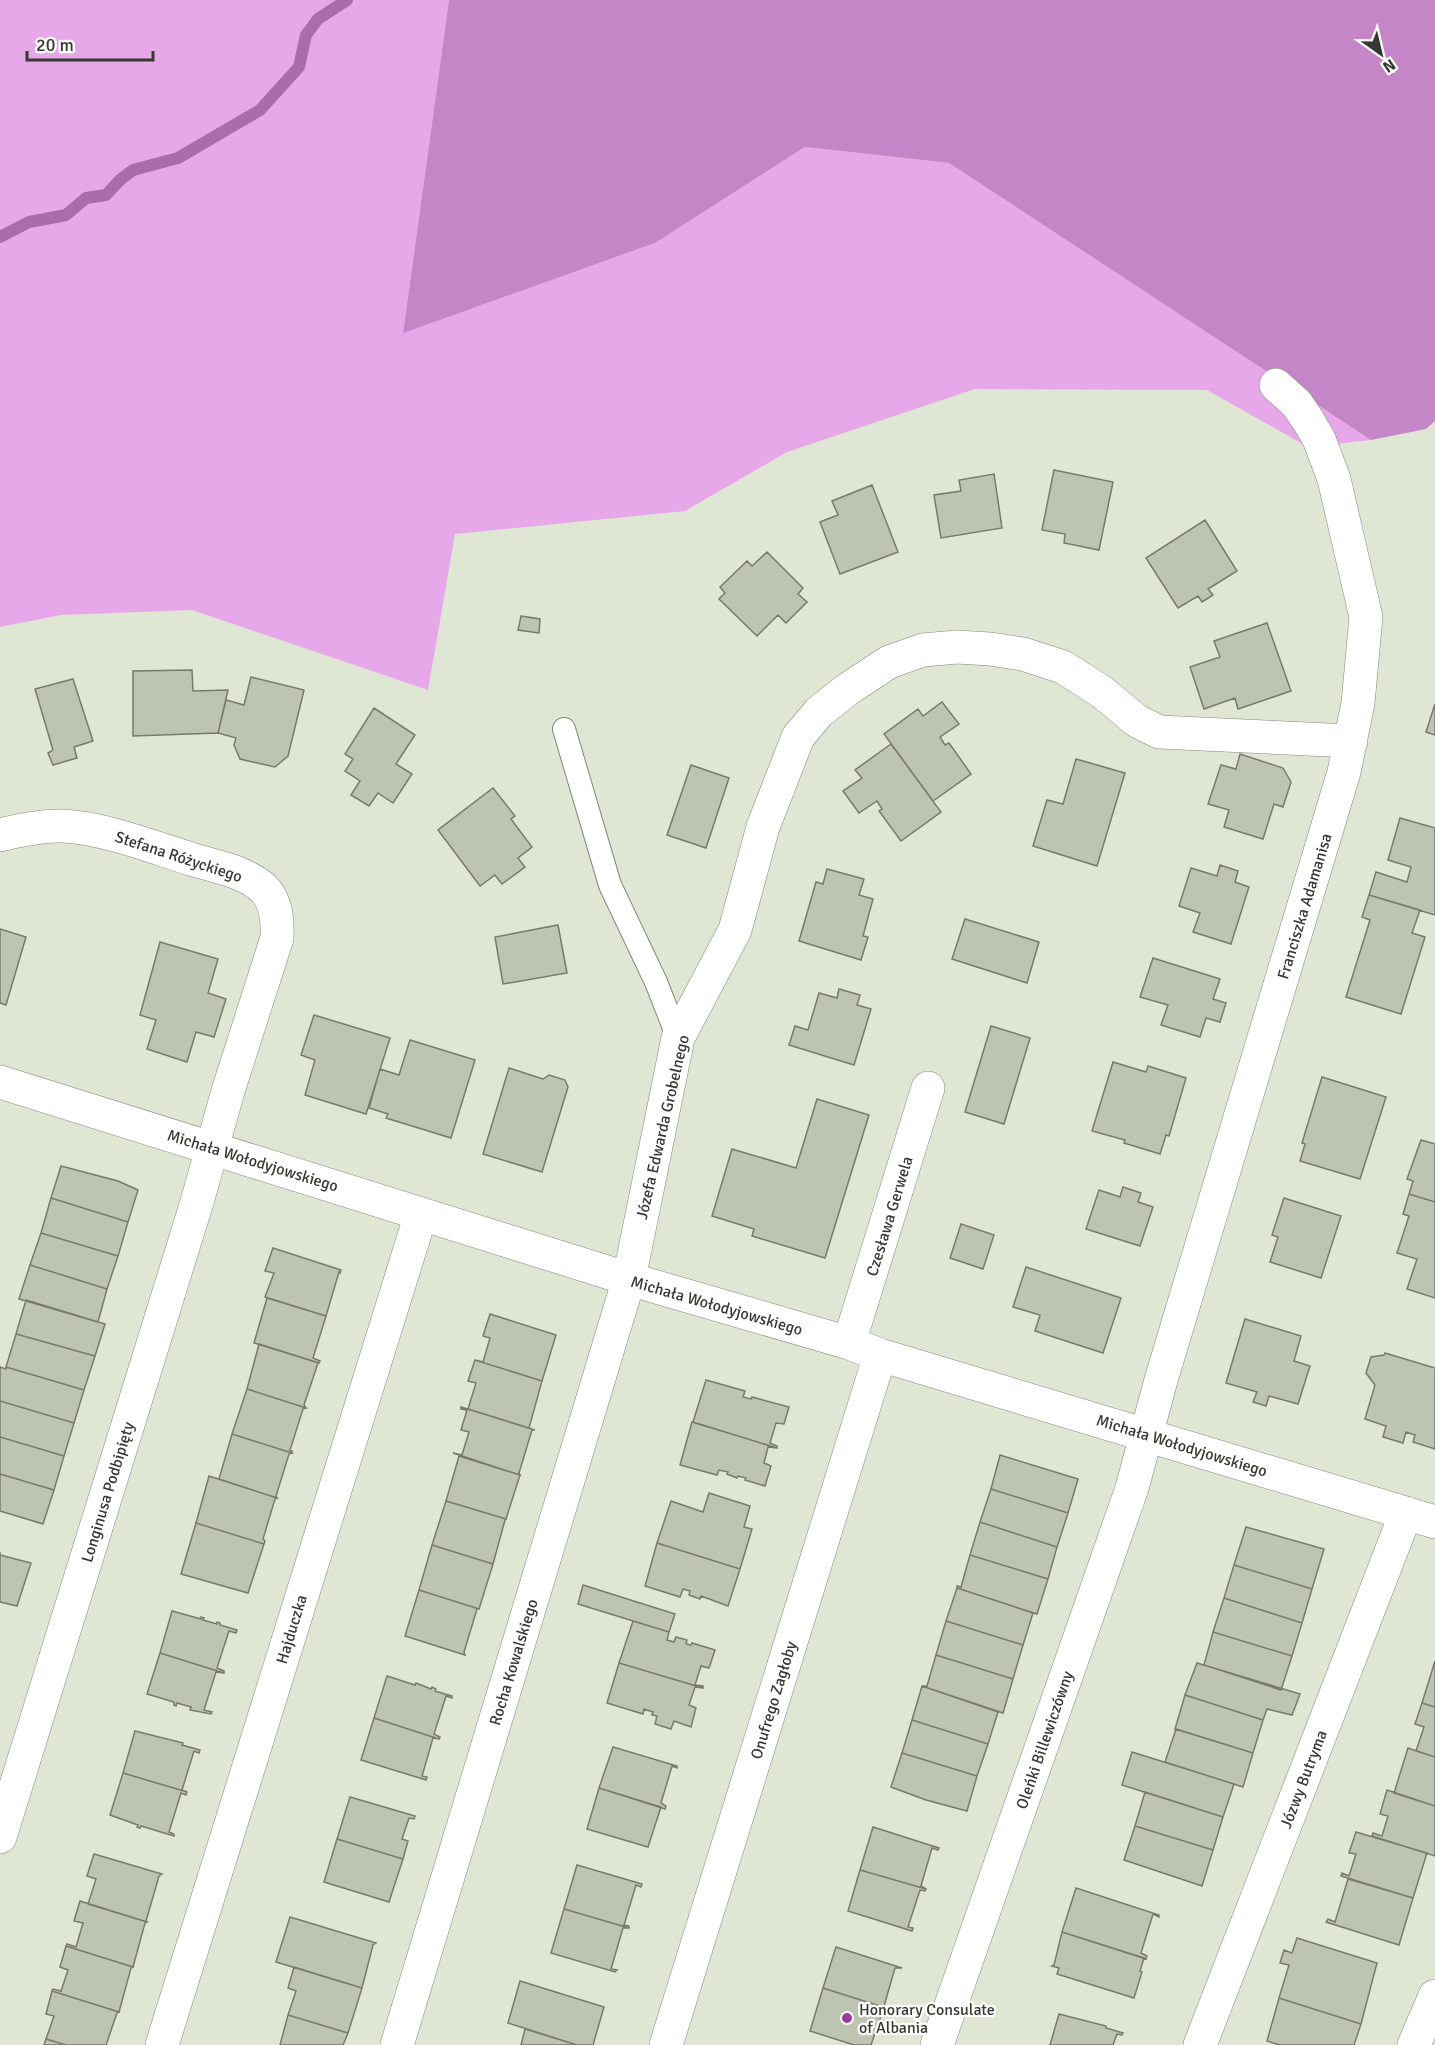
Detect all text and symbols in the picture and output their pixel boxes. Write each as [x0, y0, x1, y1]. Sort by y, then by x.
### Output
scale bar [27, 24, 153, 62]
north arrow [1351, 24, 1411, 84]
text: 20 m [36, 34, 74, 56]
text: N [1379, 54, 1399, 77]
street label: Stefana Różyckiego [113, 827, 245, 887]
street label: Franciszka Adamanisa [1273, 831, 1337, 982]
street label: Józefa Edwarda Grobelnego [632, 1033, 694, 1221]
street label: Michała Wołodyjowskiego [165, 1125, 341, 1197]
street label: Czesława Gerwela [862, 1154, 918, 1279]
street label: Michała Wołodyjowskiego [628, 1272, 805, 1340]
street label: Michała Wołodyjowskiego [1094, 1410, 1270, 1482]
street label: Longinusa Podbipięty [77, 1419, 139, 1565]
street label: Hajduczka [272, 1592, 312, 1666]
street label: Rocha Kowalskiego [485, 1597, 543, 1728]
street label: Onufrego Zagłoby [747, 1638, 802, 1762]
street label: Oleńki Billewiczówny [1012, 1668, 1078, 1812]
street label: Józwy Butryma [1276, 1727, 1332, 1831]
place label: Honorary Consulate of Albania [859, 2000, 995, 2038]
marker: Honorary Consulate of Albania [840, 2011, 854, 2025]

